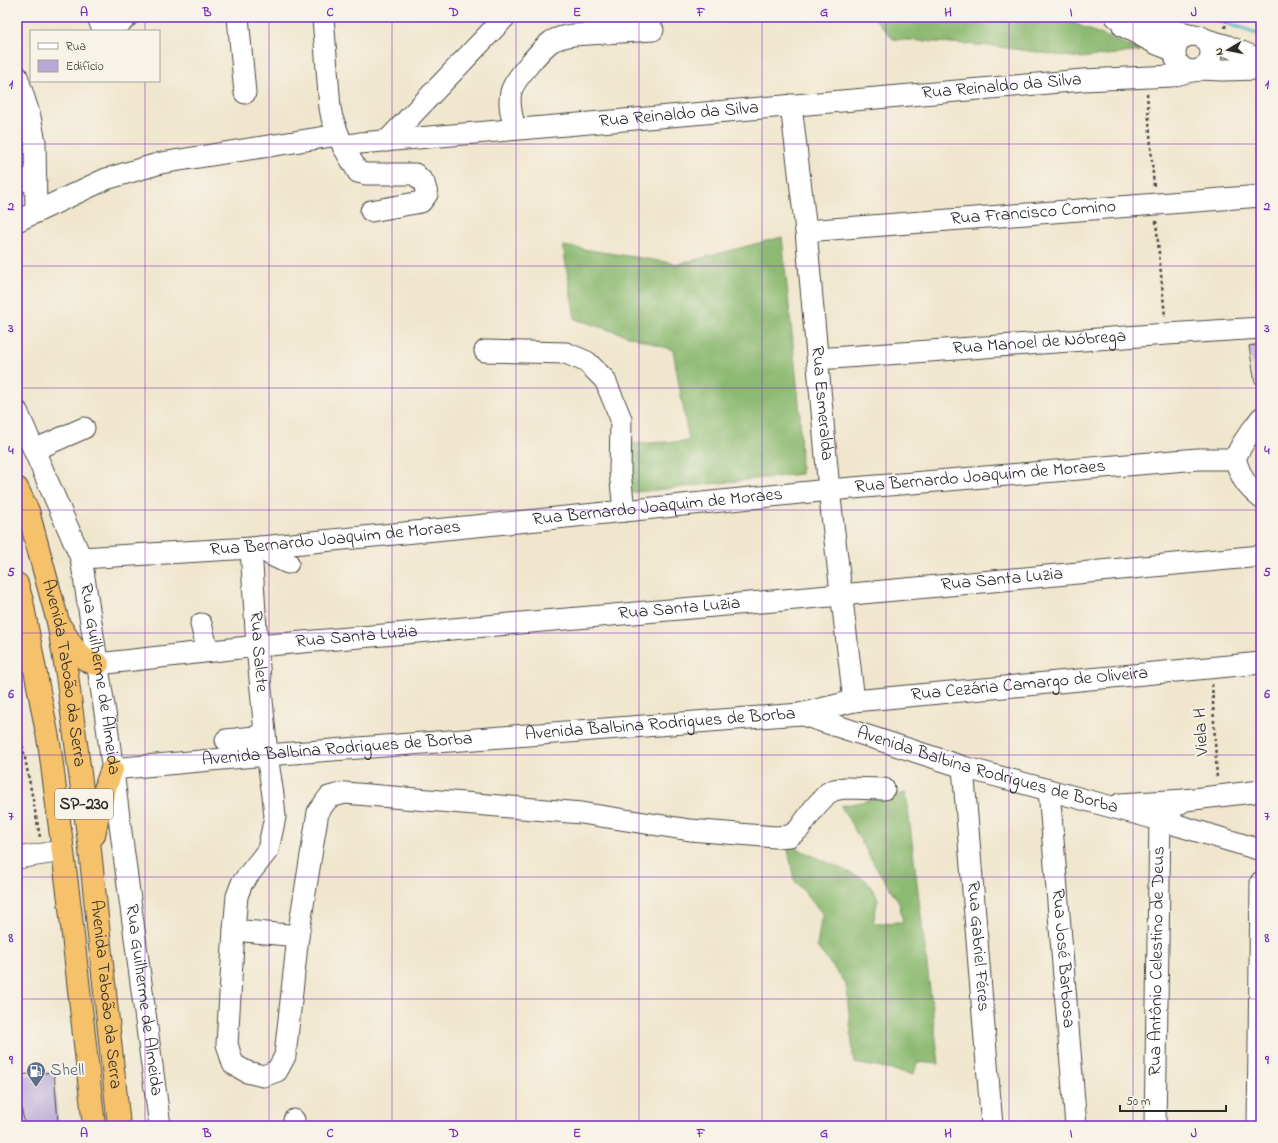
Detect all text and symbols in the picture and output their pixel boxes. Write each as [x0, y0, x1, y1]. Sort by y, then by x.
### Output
text: A [80, 3, 88, 22]
text: B [202, 3, 212, 22]
text: C [326, 3, 334, 22]
text: D [448, 3, 459, 22]
text: E [573, 3, 581, 22]
text: F [696, 3, 706, 22]
text: G [820, 3, 828, 22]
text: H [944, 3, 952, 22]
text: I [1069, 3, 1073, 22]
text: J [1191, 3, 1197, 22]
legend [30, 30, 160, 82]
north arrow [1208, 30, 1248, 70]
text: Rua [66, 38, 86, 56]
text: N [1211, 47, 1228, 57]
text: Edifício [66, 58, 104, 76]
street label: Rua Reinaldo da Silva [921, 67, 1083, 107]
text: 1 [9, 75, 14, 94]
text: 1 [1265, 75, 1270, 94]
street label: Rua Reinaldo da Silva [598, 95, 760, 135]
street label: Rua Francisco Comino [950, 194, 1117, 233]
text: 2 [7, 197, 15, 216]
text: 2 [1263, 197, 1271, 216]
text: 3 [7, 319, 14, 338]
text: 3 [1263, 319, 1270, 338]
street label: Rua Manoel de Nóbrega [952, 324, 1127, 362]
street label: Rua Esmeralda [803, 345, 839, 462]
text: 4 [7, 441, 14, 460]
text: 4 [1263, 441, 1270, 460]
street label: Rua Bernardo Joaquim de Moraes [854, 454, 1107, 501]
street label: Rua Bernardo Joaquim de Moraes [531, 482, 784, 533]
street label: Rua Bernardo Joaquim de Moraes [209, 515, 462, 563]
street label: Rua Santa Luzia [940, 561, 1064, 599]
text: 5 [7, 563, 15, 582]
text: 5 [1263, 563, 1271, 582]
street label: Avenida Taboão da Serra [34, 577, 92, 769]
street label: Rua Guilherme de Almeida [72, 582, 126, 776]
street label: Rua Santa Luzia [617, 591, 741, 627]
street label: Rua Salete [242, 611, 274, 694]
street label: Rua Santa Luzia [295, 619, 419, 656]
street label: Rua Cezária Camargo de Oliveira [910, 661, 1149, 709]
text: 6 [7, 685, 14, 704]
text: 6 [1263, 685, 1270, 704]
street label: Avenida Balbina Rodrigues de Borba [524, 701, 797, 748]
street label: Viela H [1188, 707, 1216, 758]
street label: Avenida Balbina Rodrigues de Borba [853, 720, 1121, 821]
street label: Avenida Balbina Rodrigues de Borba [201, 726, 473, 774]
road number: SP-230 [55, 789, 113, 819]
text: 7 [8, 807, 14, 826]
text: 7 [1264, 807, 1270, 826]
street label: Rua Antônio Celestino de Deus [1143, 846, 1173, 1076]
street label: Rua Gabriel Féres [959, 880, 996, 1012]
street label: Rua José Barbosa [1044, 888, 1081, 1029]
street label: Avenida Taboão da Serra [82, 899, 128, 1090]
street label: Rua Guilherme de Almeida [118, 903, 169, 1098]
text: 8 [8, 929, 14, 948]
text: 8 [1264, 929, 1270, 948]
text: 9 [8, 1051, 14, 1070]
text: 9 [1264, 1051, 1270, 1070]
place label: Shell [50, 1058, 84, 1084]
fuel station icon: Shell [25, 1060, 47, 1088]
scale bar [1120, 1087, 1226, 1113]
text: 50 m [1126, 1093, 1150, 1111]
text: A [80, 1124, 88, 1143]
text: B [202, 1124, 212, 1143]
text: C [326, 1124, 334, 1143]
text: D [448, 1124, 459, 1143]
text: E [573, 1124, 581, 1143]
text: F [696, 1124, 706, 1143]
text: G [820, 1124, 828, 1143]
text: H [944, 1124, 952, 1143]
text: I [1069, 1124, 1073, 1143]
text: J [1191, 1124, 1197, 1143]

